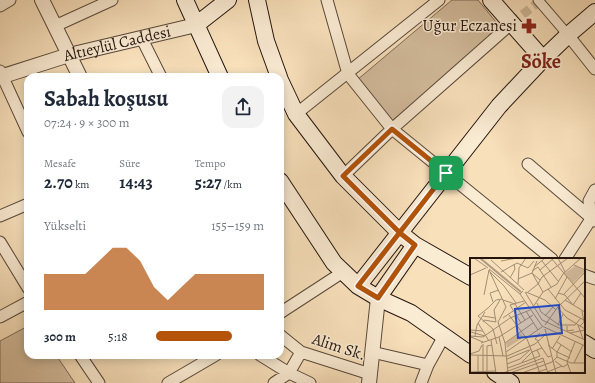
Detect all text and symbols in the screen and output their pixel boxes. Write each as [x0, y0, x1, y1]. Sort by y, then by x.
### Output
place label: Uğur Eczanesi [423, 15, 517, 37]
pharmacy icon: Uğur Eczanesi [520, 17, 538, 35]
street label: Altıeylül Caddesi [60, 20, 173, 67]
district label: Söke [521, 48, 561, 75]
text: Sabah koşusu [44, 84, 168, 114]
button: share [222, 86, 264, 128]
text: 07:24 · 9 × 300 m [44, 114, 130, 131]
text: Mesafe [44, 156, 76, 171]
text: Süre [119, 156, 140, 171]
text: Tempo [195, 156, 225, 171]
pin [429, 156, 463, 190]
icon: arrive [435, 162, 457, 184]
text: 2.70 [44, 171, 73, 194]
text: 14:43 [119, 171, 153, 194]
text: 5:27 [195, 171, 221, 194]
text: km [73, 177, 90, 192]
text: /km [221, 177, 242, 192]
text: Yükselti [44, 217, 86, 234]
text: 155–159 m [211, 217, 264, 234]
inset map [470, 258, 585, 373]
text: 300 m [44, 328, 76, 345]
text: 5:18 [108, 328, 127, 345]
street label: Alim Sk. [308, 328, 369, 366]

